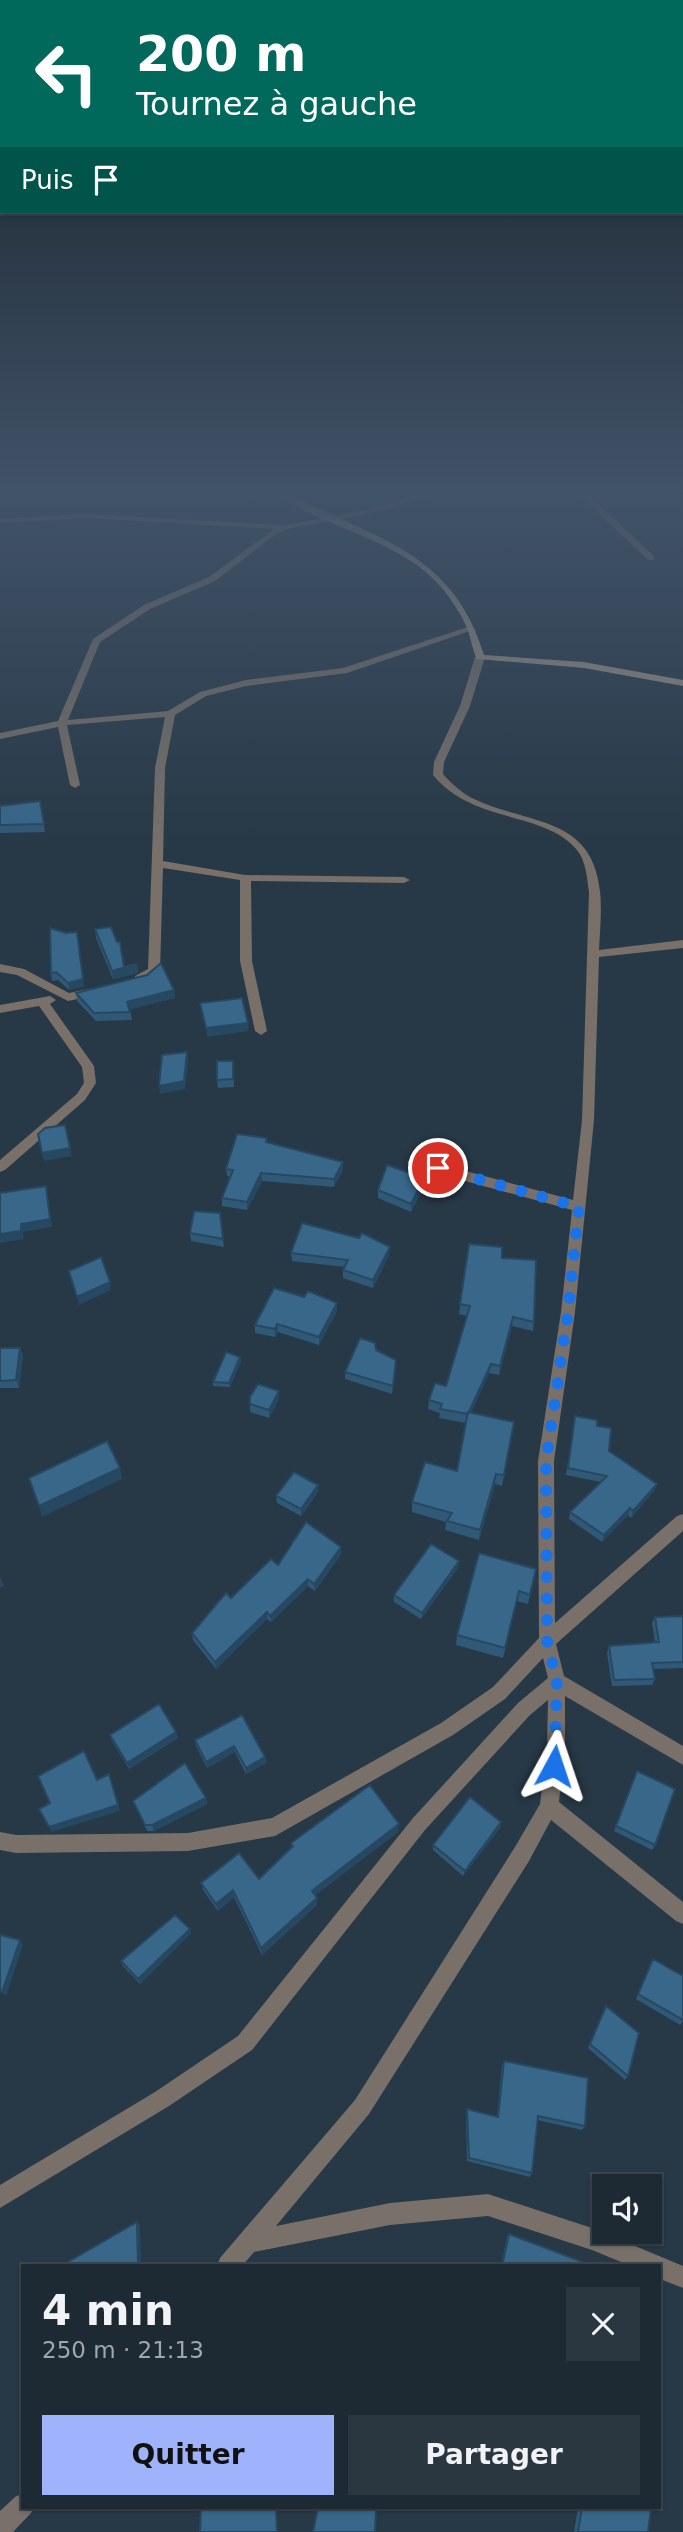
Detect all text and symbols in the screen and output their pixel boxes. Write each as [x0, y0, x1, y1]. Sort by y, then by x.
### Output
text: 200 m [136, 26, 306, 83]
icon: left [21, 28, 112, 119]
text: Tournez à gauche [136, 85, 417, 123]
icon: arrive [87, 161, 125, 199]
text: Puis [21, 165, 73, 195]
pin [408, 1138, 468, 1198]
icon: arrive [419, 1149, 457, 1187]
position arrow [517, 1729, 591, 1803]
map controls [592, 2174, 662, 2244]
button: sound [592, 2174, 662, 2244]
text: 4 min [42, 2286, 174, 2335]
button: close [566, 2287, 640, 2361]
text: 250 m · 21:13 [42, 2337, 204, 2363]
button: Quitter [42, 2415, 334, 2495]
button: Partager [348, 2415, 640, 2495]

